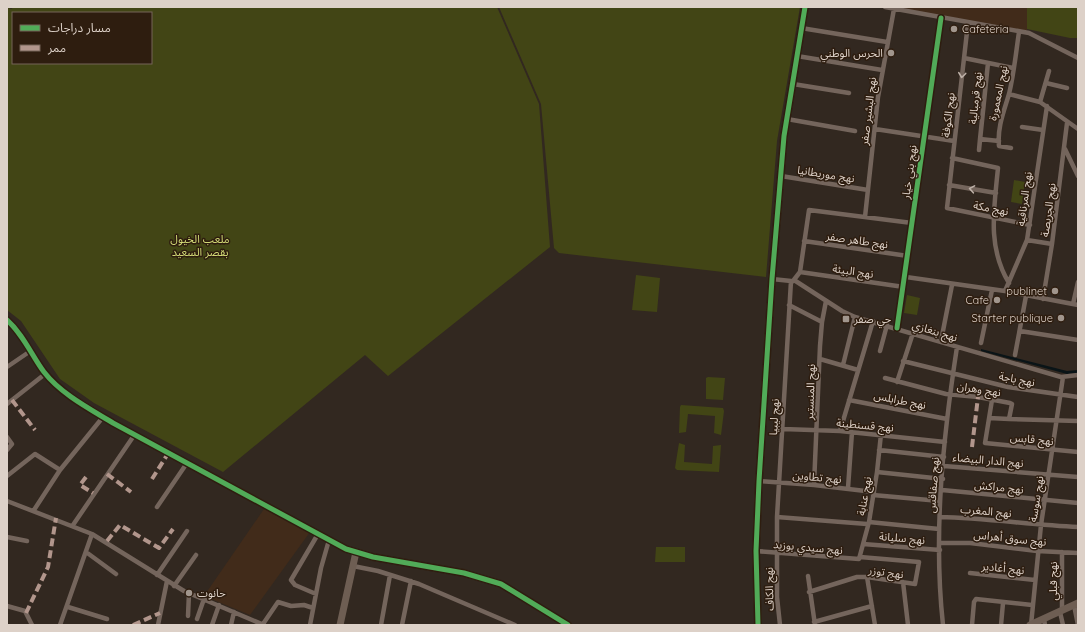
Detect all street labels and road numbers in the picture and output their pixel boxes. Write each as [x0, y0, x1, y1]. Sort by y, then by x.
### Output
street label: نهج المعمورة [985, 64, 1012, 122]
street label: نهج قرمبالية [965, 71, 986, 125]
street label: نهج البشير صفر [857, 76, 880, 147]
street label: نهج الكوفة [938, 92, 959, 138]
street label: نهج بني خيار [898, 144, 922, 201]
street label: نهج موريطانيا [796, 163, 856, 186]
street label: نهج المرناقية [1013, 171, 1036, 227]
street label: نهج الجريصة [1037, 182, 1060, 238]
street label: نهج مكة [972, 198, 1010, 219]
street label: نهج طاهر صفر [824, 229, 889, 252]
street label: نهج البيئة [832, 261, 874, 282]
street label: نهج بنغازي [910, 317, 959, 347]
street label: نهج المنستير [802, 364, 819, 421]
street label: نهج باجة [997, 369, 1036, 390]
street label: نهج وهران [956, 379, 1002, 400]
street label: نهج طرابلس [872, 388, 927, 413]
street label: نهج ليبيا [766, 398, 783, 436]
street label: نهج قسنطينة [836, 416, 894, 435]
street label: نهج قابس [1009, 430, 1055, 449]
street label: نهج الدار البيضاء [952, 450, 1024, 471]
street label: نهج صفاقس [924, 456, 943, 514]
street label: نهج تطاوين [792, 468, 842, 487]
street label: نهج عنابة [854, 475, 875, 517]
street label: نهج سوسة [1025, 475, 1048, 523]
street label: نهج مراكش [973, 477, 1024, 498]
street label: نهج المغرب [960, 502, 1012, 521]
street label: نهج سوق أهراس [973, 527, 1047, 550]
street label: نهج سليانة [878, 529, 926, 548]
street label: نهج سيدي بوزيد [772, 537, 843, 560]
street label: نهج أغادير [980, 559, 1025, 578]
street label: نهج توزر [866, 562, 904, 582]
street label: نهج قبلي [1046, 562, 1063, 600]
street label: نهج الكاف [762, 567, 777, 611]

